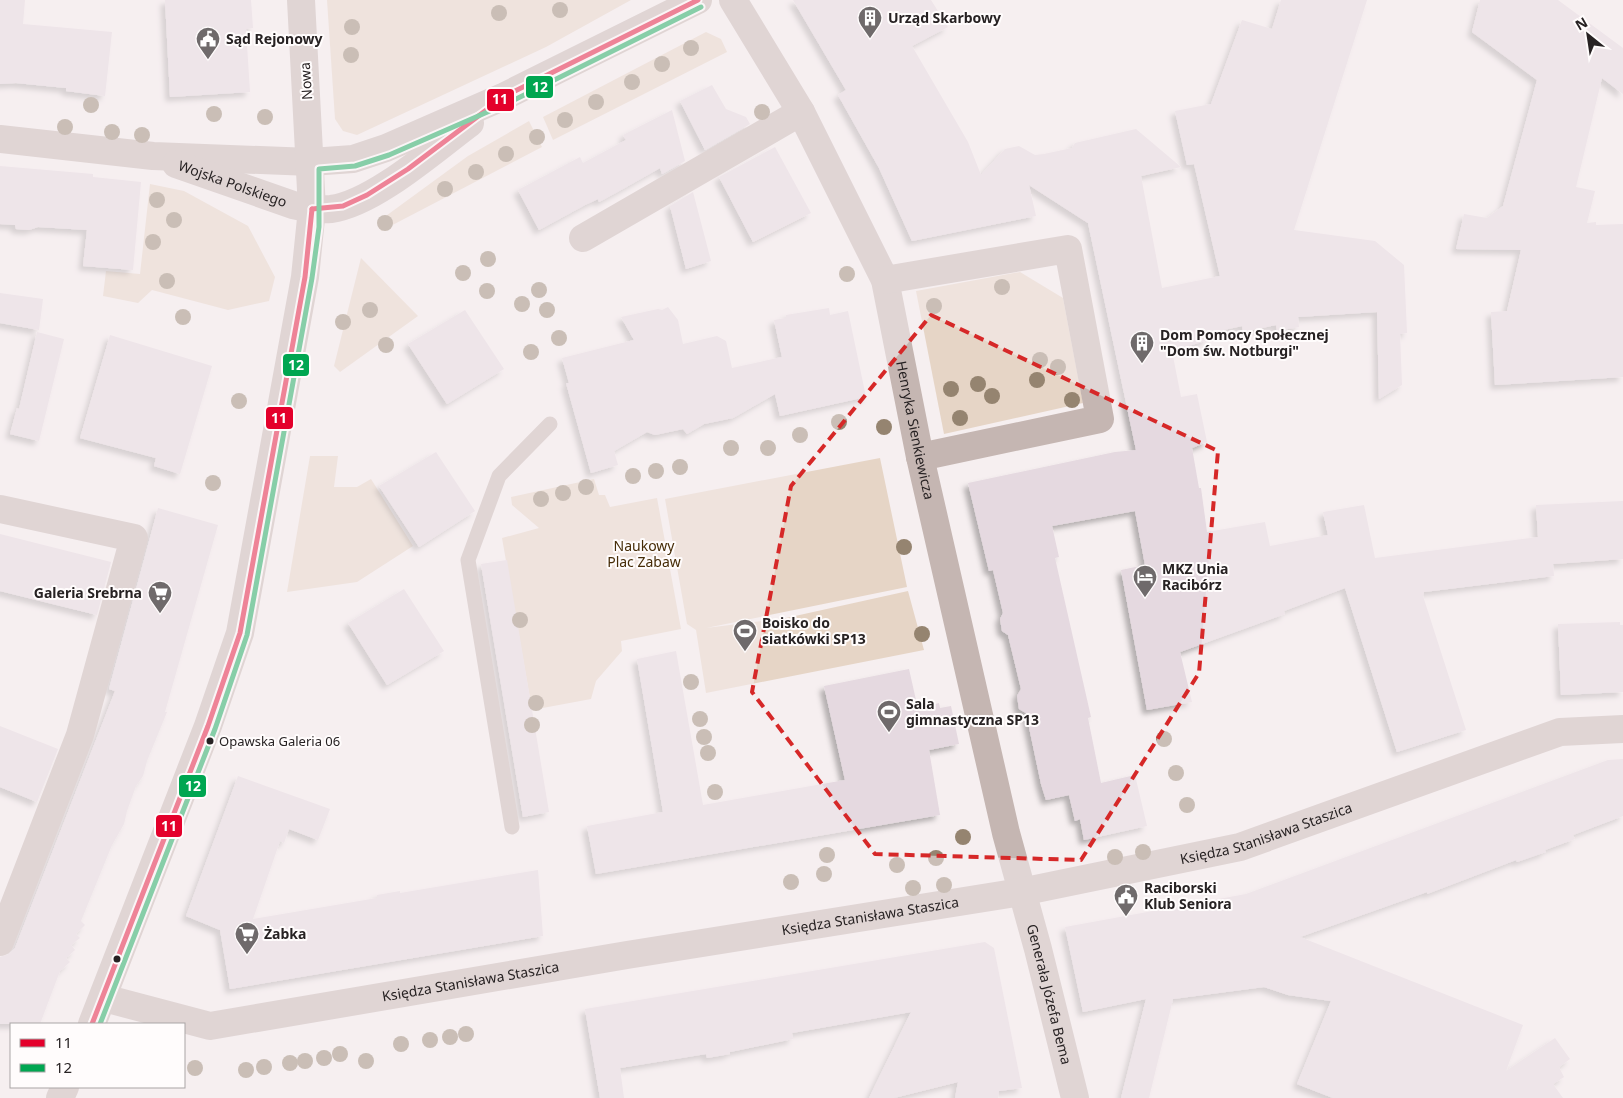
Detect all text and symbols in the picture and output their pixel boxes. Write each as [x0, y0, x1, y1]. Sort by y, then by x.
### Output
building icon: Urząd Skarbowy [857, 5, 883, 39]
place label: Urząd Skarbowy [888, 8, 1001, 27]
north arrow [1563, 10, 1613, 60]
text: N [1572, 12, 1591, 34]
public building icon: Sąd Rejonowy [195, 26, 221, 60]
place label: Sąd Rejonowy [226, 29, 323, 48]
street label: Nowa [295, 62, 316, 101]
line badge: 12 [525, 75, 554, 99]
text: 12 [532, 77, 548, 96]
line badge: 11 [486, 88, 515, 112]
text: 11 [492, 89, 508, 108]
street label: Wojska Polskiego [176, 156, 290, 211]
place label: Dom Pomocy Społecznej "Dom św. Notburgi" [1160, 325, 1329, 360]
building icon: Dom Pomocy Społecznej "Dom św. Notburgi" [1129, 330, 1155, 364]
line badge: 12 [282, 353, 310, 377]
text: 12 [288, 355, 304, 374]
street label: Henryka Sienkiewicza [892, 359, 939, 501]
line badge: 11 [265, 406, 294, 430]
text: 11 [271, 408, 287, 427]
park label: Naukowy Plac Zabaw [607, 536, 681, 571]
place label: MKZ Unia Racibórz [1162, 559, 1229, 594]
hotel icon: MKZ Unia Racibórz [1132, 564, 1158, 598]
supermarket icon: Galeria Srebrna [147, 580, 173, 614]
place label: Galeria Srebrna [34, 583, 142, 602]
place label: Boisko do siatkówki SP13 [762, 613, 866, 648]
sports icon: Boisko do siatkówki SP13 [732, 618, 758, 652]
place label: Sala gimnastyczna SP13 [906, 694, 1039, 729]
sports icon: Sala gimnastyczna SP13 [876, 699, 902, 733]
place label: Opawska Galeria 06 [219, 732, 340, 750]
marker: Opawska Galeria 06 [205, 736, 215, 746]
line badge: 12 [178, 774, 207, 798]
text: 12 [185, 776, 201, 795]
street label: Księdza Stanisława Staszica [1178, 798, 1355, 868]
line badge: 11 [155, 814, 183, 838]
text: 11 [161, 816, 177, 835]
place label: Raciborski Klub Seniora [1144, 878, 1232, 913]
public building icon: Raciborski Klub Seniora [1113, 883, 1139, 917]
street label: Księdza Stanisława Staszica [780, 892, 960, 939]
supermarket icon: Żabka [234, 921, 260, 955]
street label: Generała Józefa Bema [1023, 922, 1076, 1066]
place label: Żabka [264, 924, 306, 943]
unlabelled marker [112, 954, 122, 964]
street label: Księdza Stanisława Staszica [381, 957, 561, 1006]
legend [10, 1023, 185, 1088]
text: 11 [55, 1032, 72, 1052]
text: 12 [55, 1057, 72, 1077]

